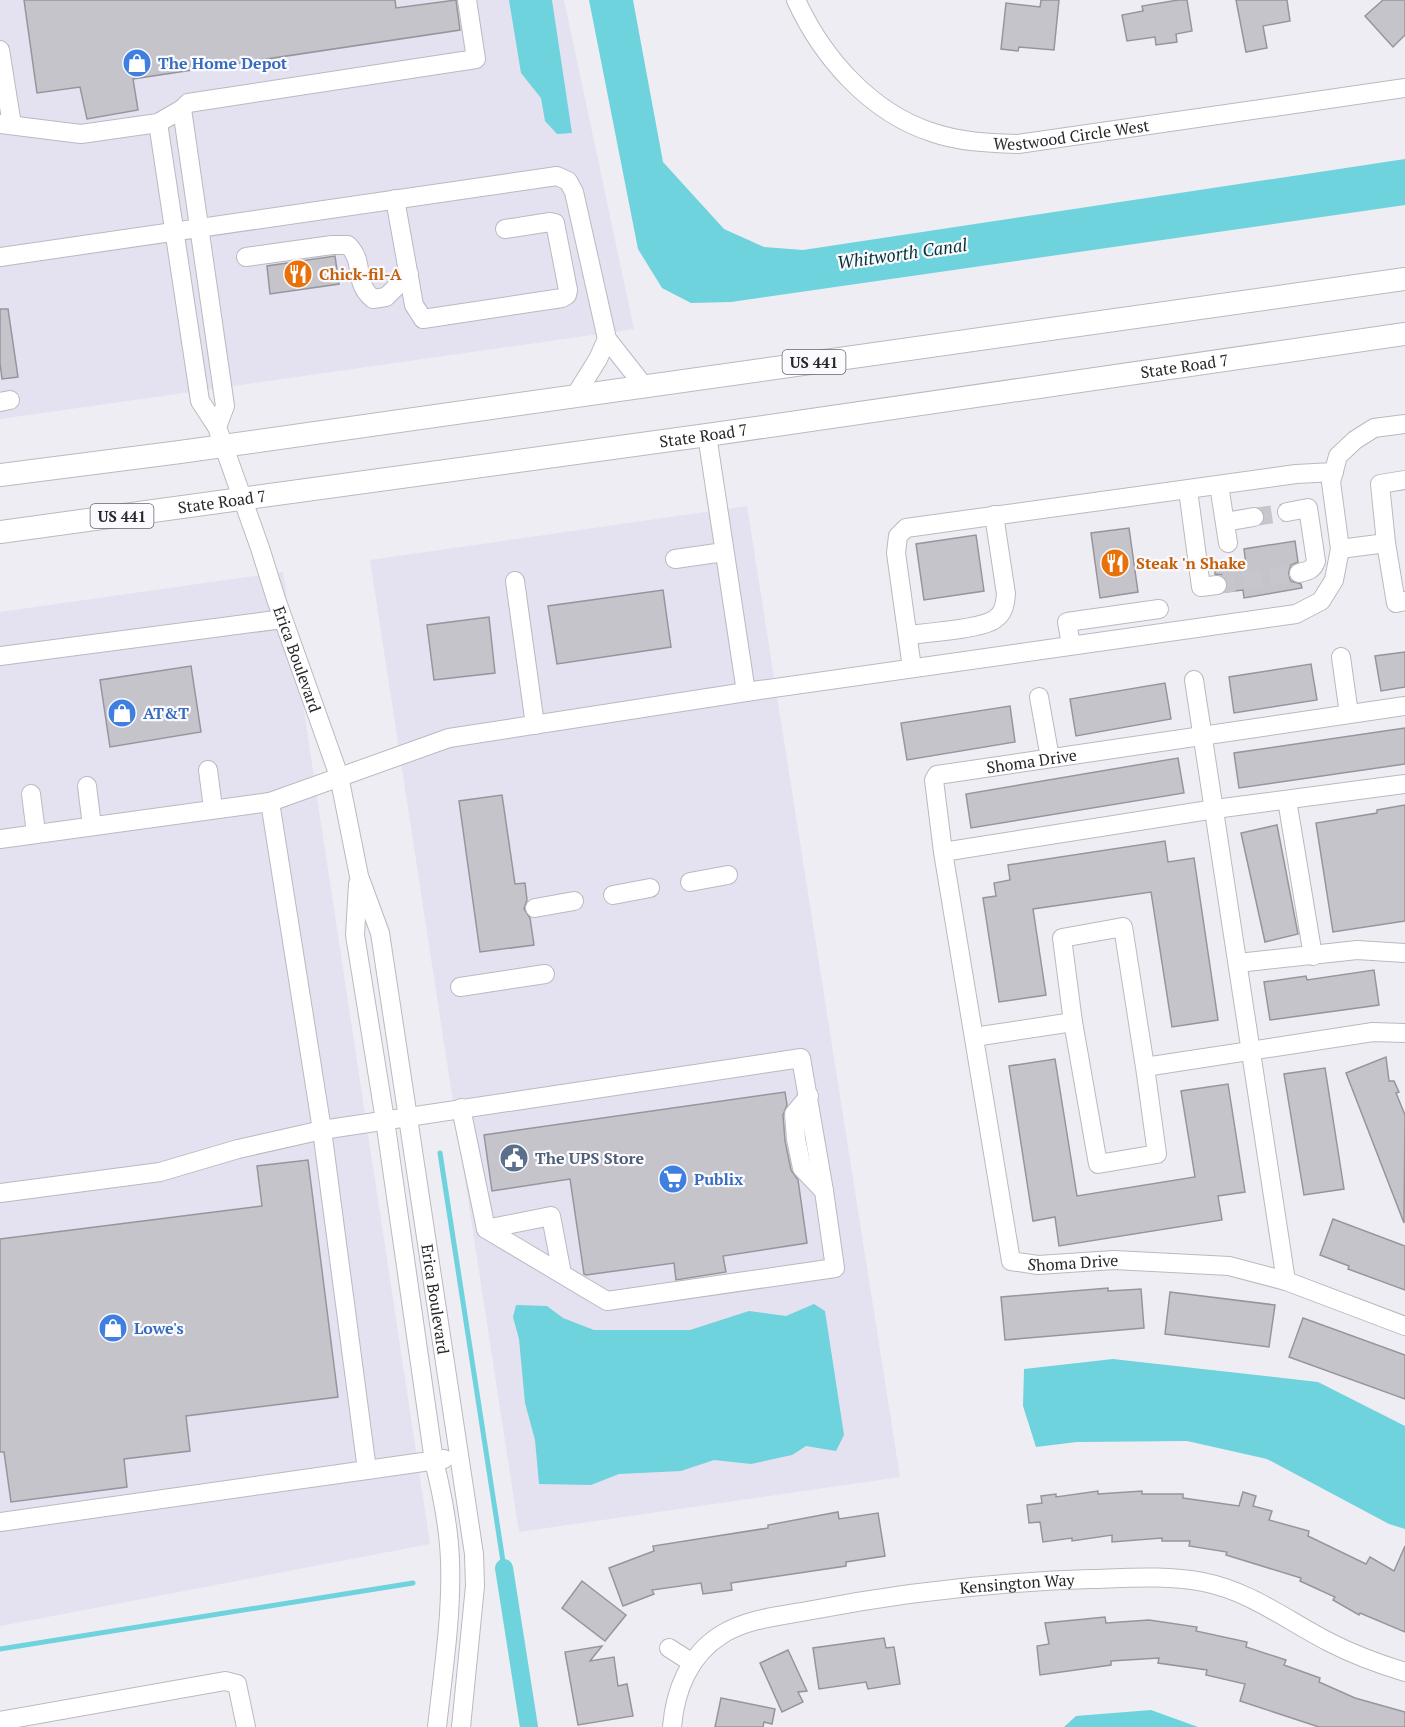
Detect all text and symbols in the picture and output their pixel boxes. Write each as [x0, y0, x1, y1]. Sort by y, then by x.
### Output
shop icon: The Home Depot [121, 47, 153, 79]
place label: The Home Depot [158, 52, 288, 74]
street label: Westwood Circle West [993, 114, 1151, 155]
water label: Whitworth Canal [835, 232, 969, 274]
restaurant icon: Chick-fil-A [282, 258, 314, 290]
place label: Chick-fil-A [319, 263, 402, 285]
street label: State Road 7 [1139, 349, 1230, 383]
road number: US 441 [782, 350, 846, 374]
street label: State Road 7 [658, 418, 749, 452]
street label: State Road 7 [177, 485, 267, 518]
road number: US 441 [90, 504, 154, 528]
restaurant icon: Steak 'n Shake [1099, 547, 1131, 579]
place label: Steak 'n Shake [1136, 552, 1246, 574]
street label: Erica Boulevard [268, 603, 327, 716]
shop icon: AT&T [106, 697, 138, 729]
place label: AT&T [143, 702, 189, 724]
street label: Shoma Drive [985, 744, 1078, 779]
public building icon: The UPS Store [498, 1142, 530, 1174]
place label: The UPS Store [535, 1147, 644, 1169]
supermarket icon: Publix [657, 1163, 689, 1195]
place label: Publix [694, 1168, 743, 1190]
street label: Erica Boulevard [416, 1242, 455, 1356]
street label: Shoma Drive [1026, 1249, 1119, 1276]
shop icon: Lowe's [97, 1312, 129, 1344]
place label: Lowe's [134, 1317, 184, 1339]
street label: Kensington Way [959, 1569, 1076, 1599]

